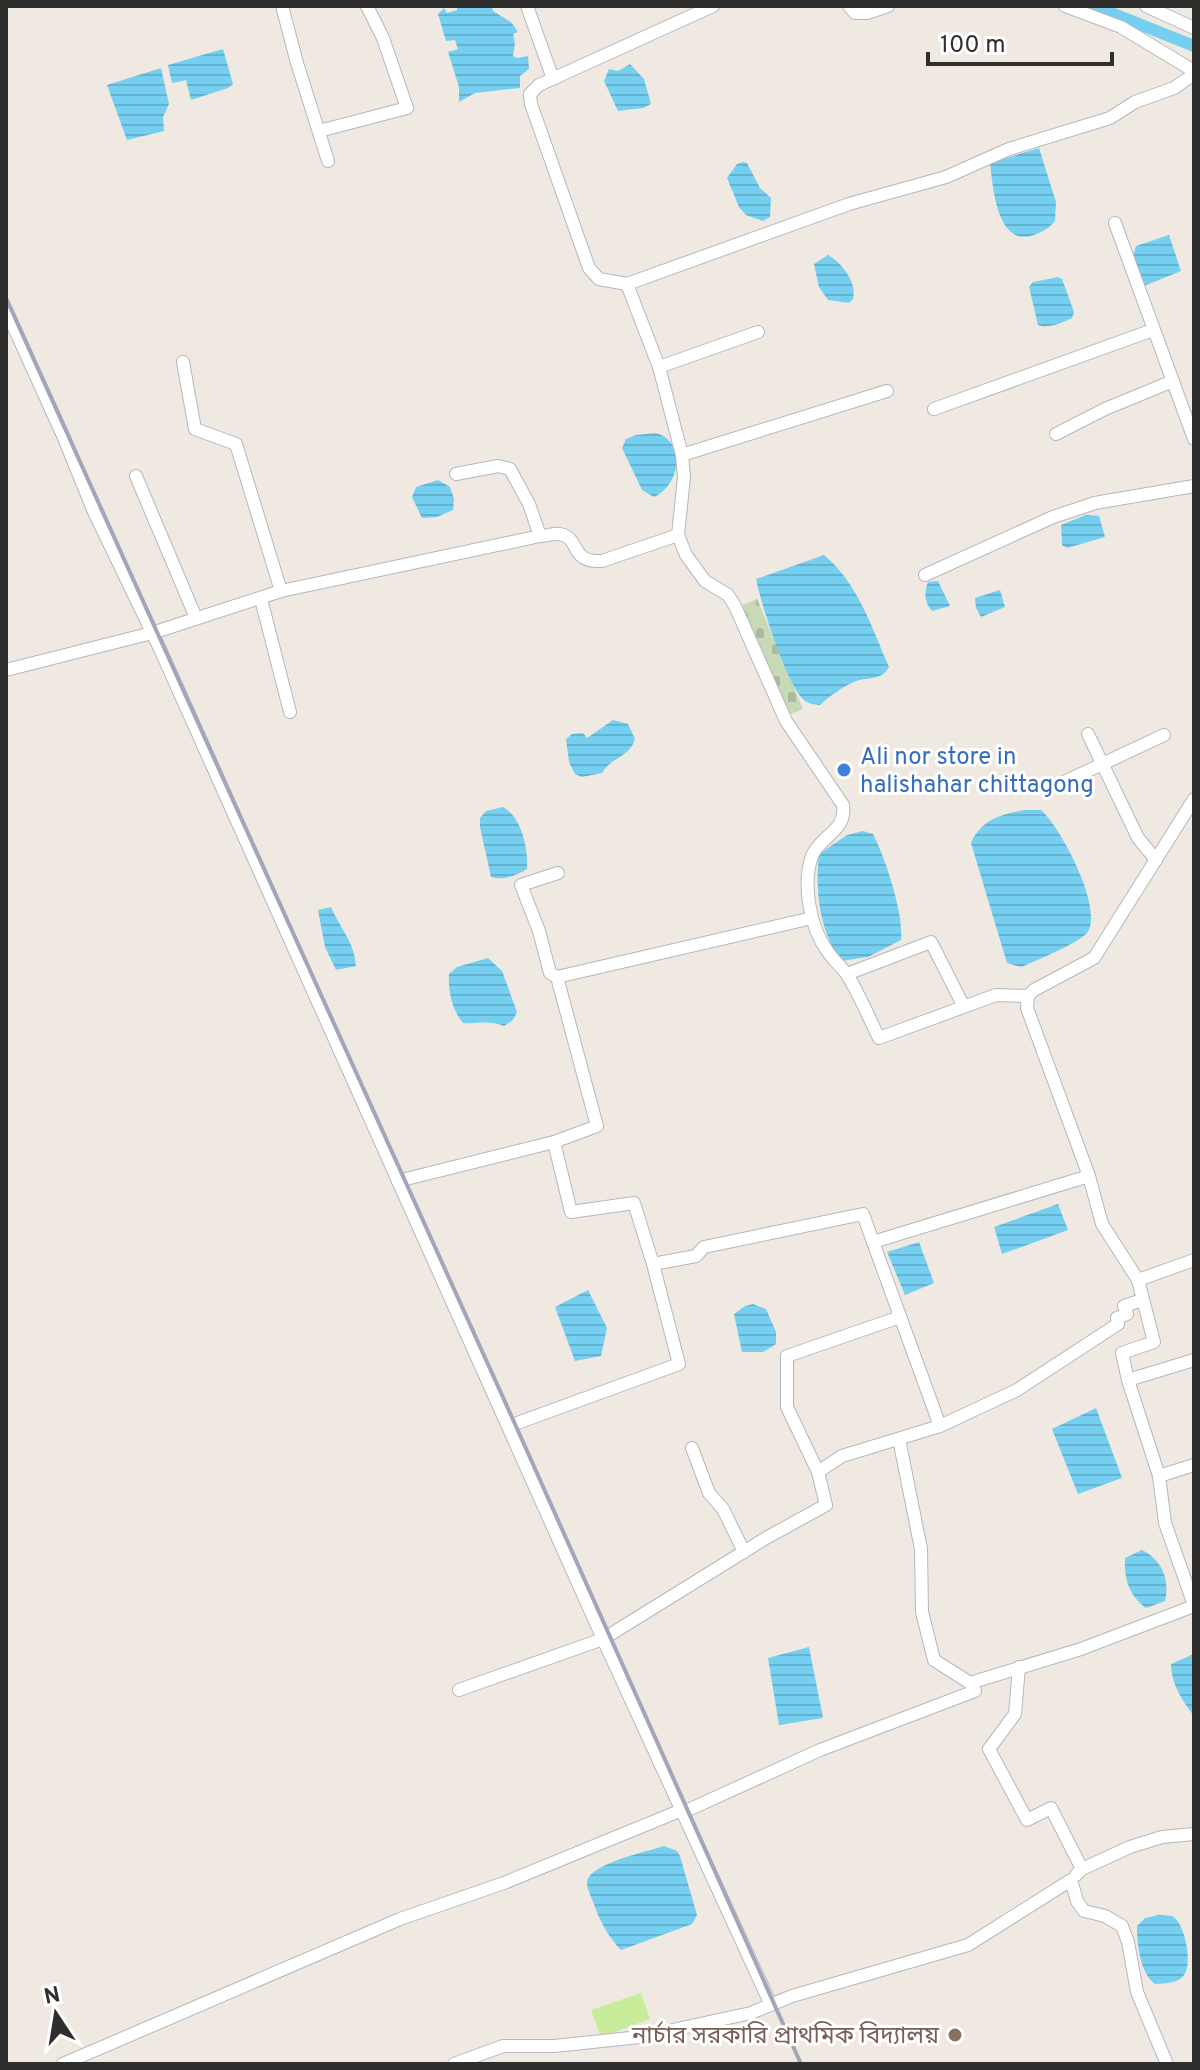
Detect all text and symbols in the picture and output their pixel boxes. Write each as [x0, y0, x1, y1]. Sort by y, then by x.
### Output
scale bar [928, 16, 1112, 66]
text: 100 m [940, 31, 1006, 61]
place label: Ali nor store in halishahar chittagong [860, 743, 1094, 801]
marker: Ali nor store in halishahar chittagong [835, 761, 853, 779]
north arrow [16, 1974, 96, 2054]
text: N [42, 1982, 63, 2012]
place label: নার্চার সরকারি প্রাথমিক বিদ্যালয় [631, 2020, 940, 2052]
marker: নার্চার সরকারি প্রাথমিক বিদ্যালয় [946, 2026, 964, 2044]

